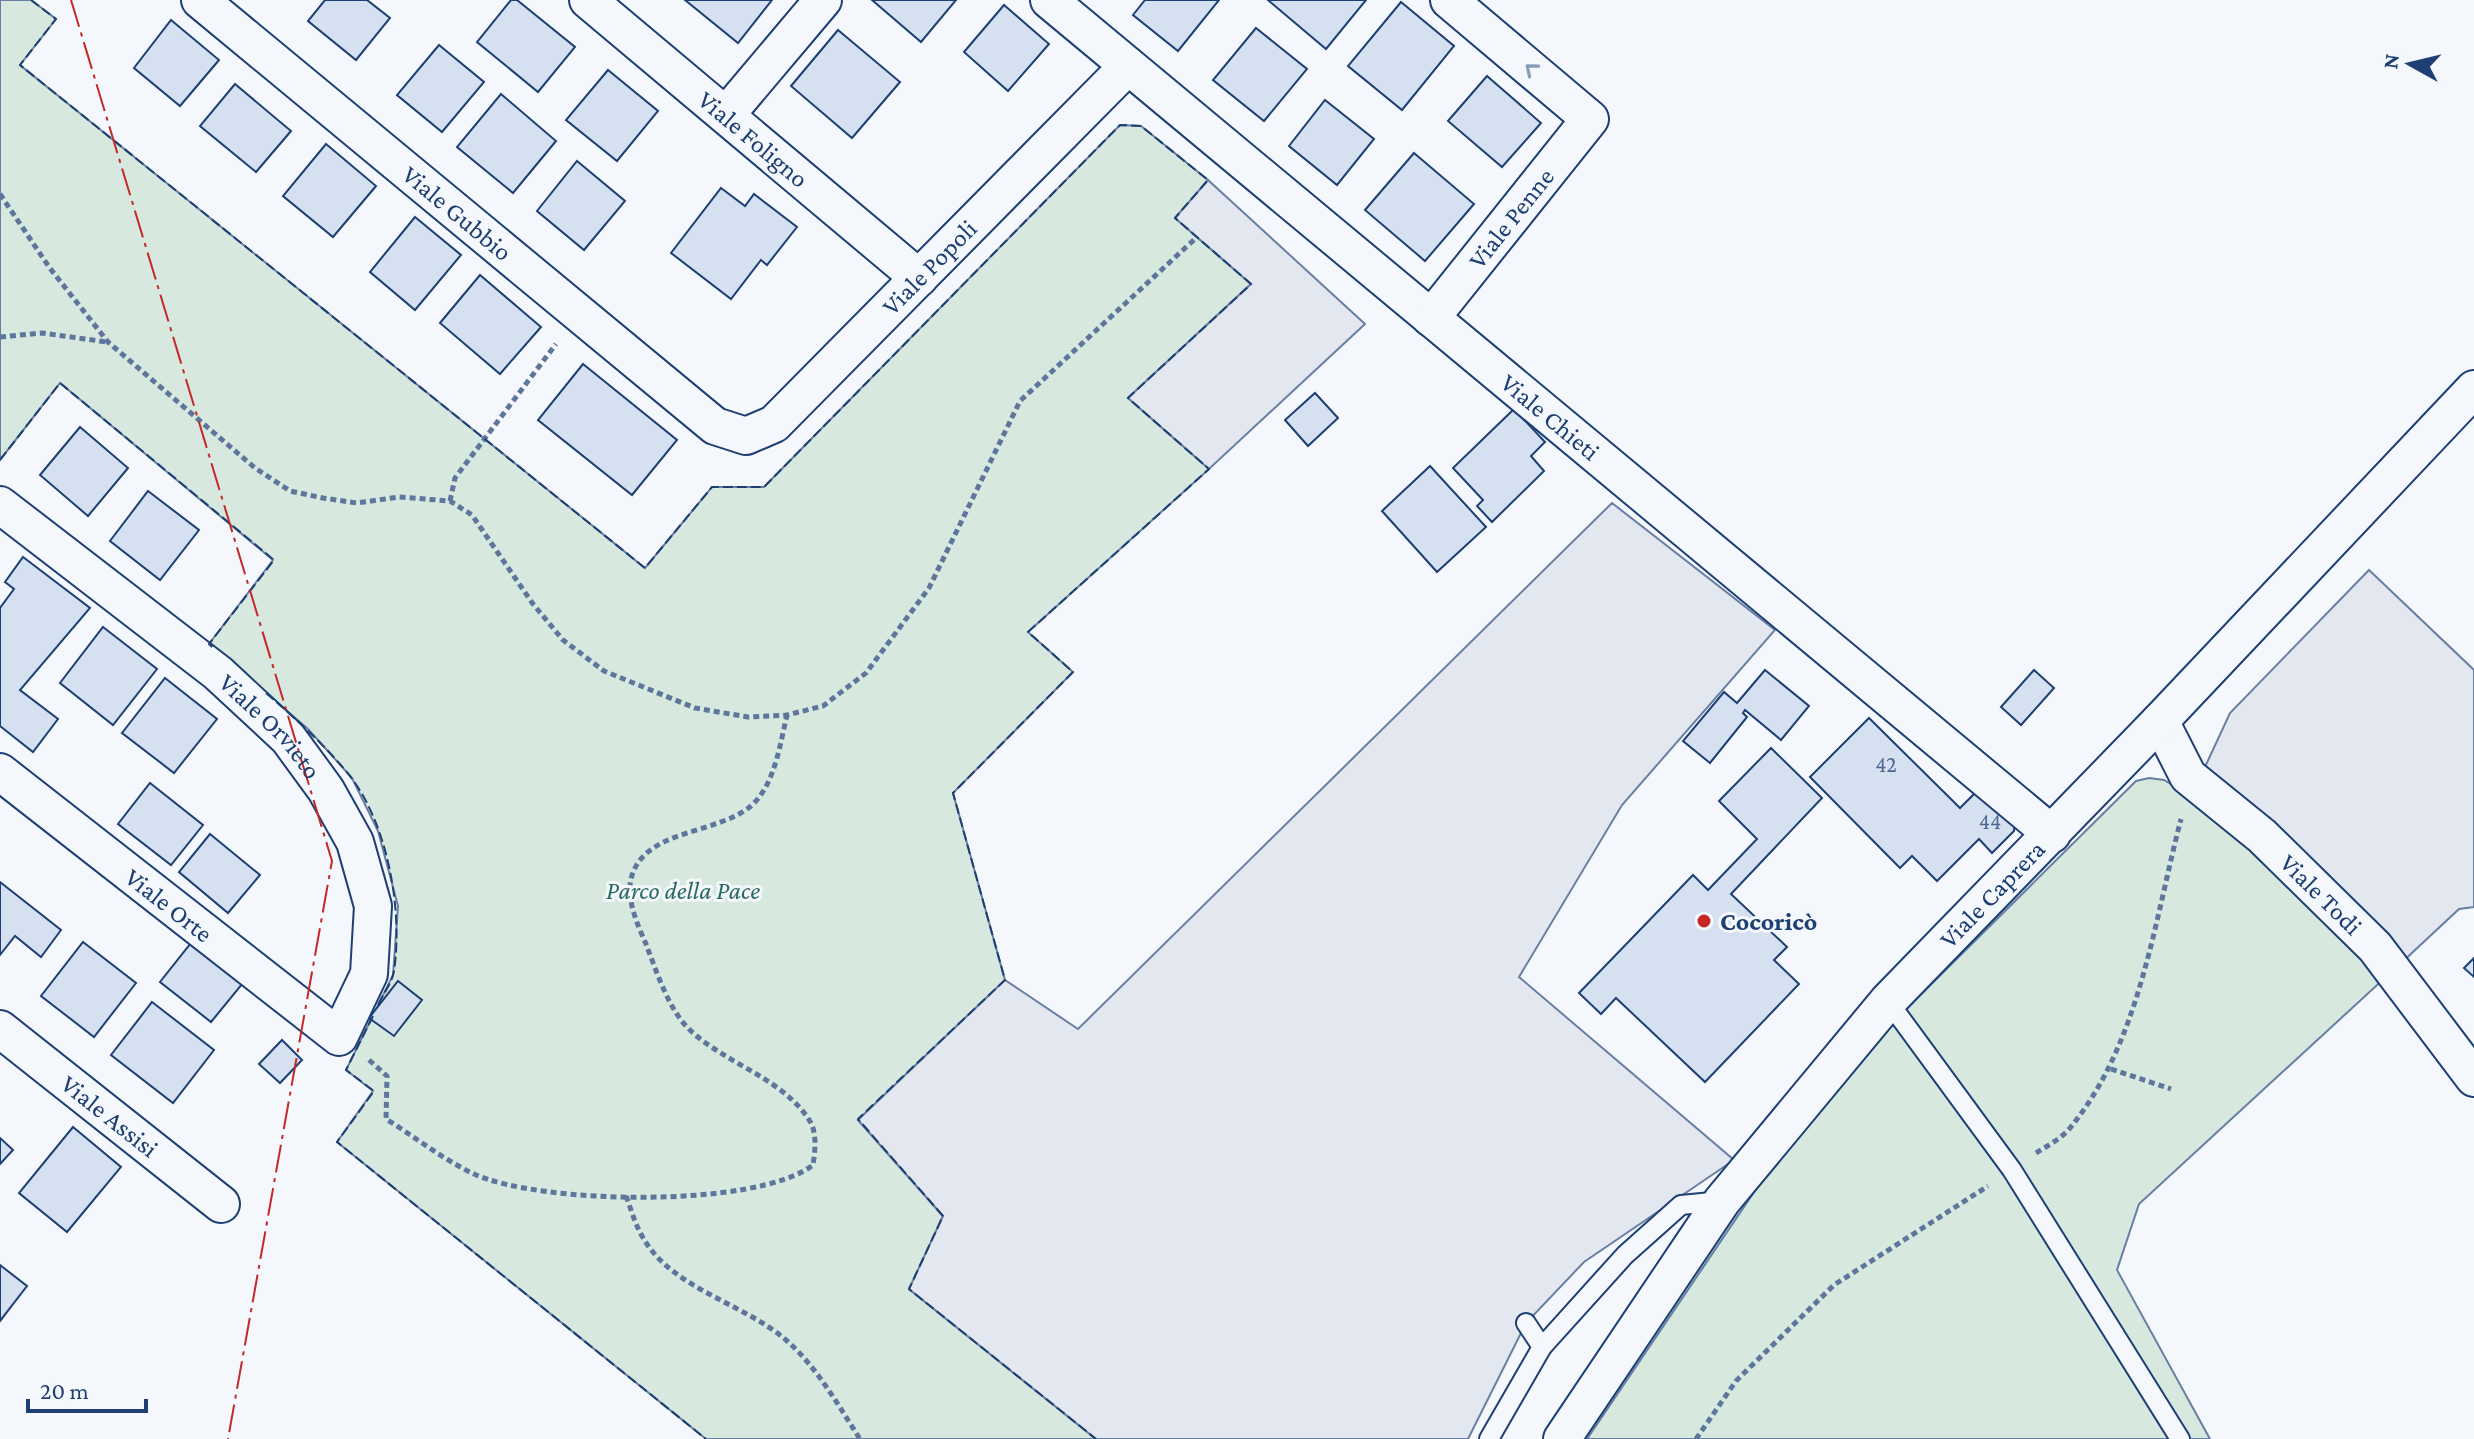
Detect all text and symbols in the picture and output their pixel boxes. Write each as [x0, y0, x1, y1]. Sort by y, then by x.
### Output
north arrow [2370, 24, 2450, 104]
text: N [2377, 52, 2404, 70]
one-way arrow [1525, 64, 1540, 79]
street label: Viale Foligno [692, 85, 814, 194]
street label: Viale Gubbio [397, 160, 518, 267]
street label: Viale Penne [1463, 162, 1560, 274]
street label: Viale Popoli [876, 214, 983, 321]
street label: Viale Chieti [1495, 368, 1605, 467]
street label: Viale Orvieto [213, 668, 327, 785]
house number: 42 [1875, 752, 1897, 777]
house number: 44 [1979, 809, 2001, 834]
street label: Viale Caprera [1934, 835, 2051, 954]
street label: Viale Todi [2274, 848, 2368, 941]
street label: Viale Orte [119, 862, 218, 949]
park label: Parco della Pace [606, 876, 760, 905]
place label: Cocoricò [1720, 907, 1817, 936]
marker: Cocoricò [1695, 912, 1713, 930]
street label: Viale Assisi [55, 1069, 164, 1164]
scale bar [28, 1363, 146, 1413]
text: 20 m [40, 1377, 89, 1404]

